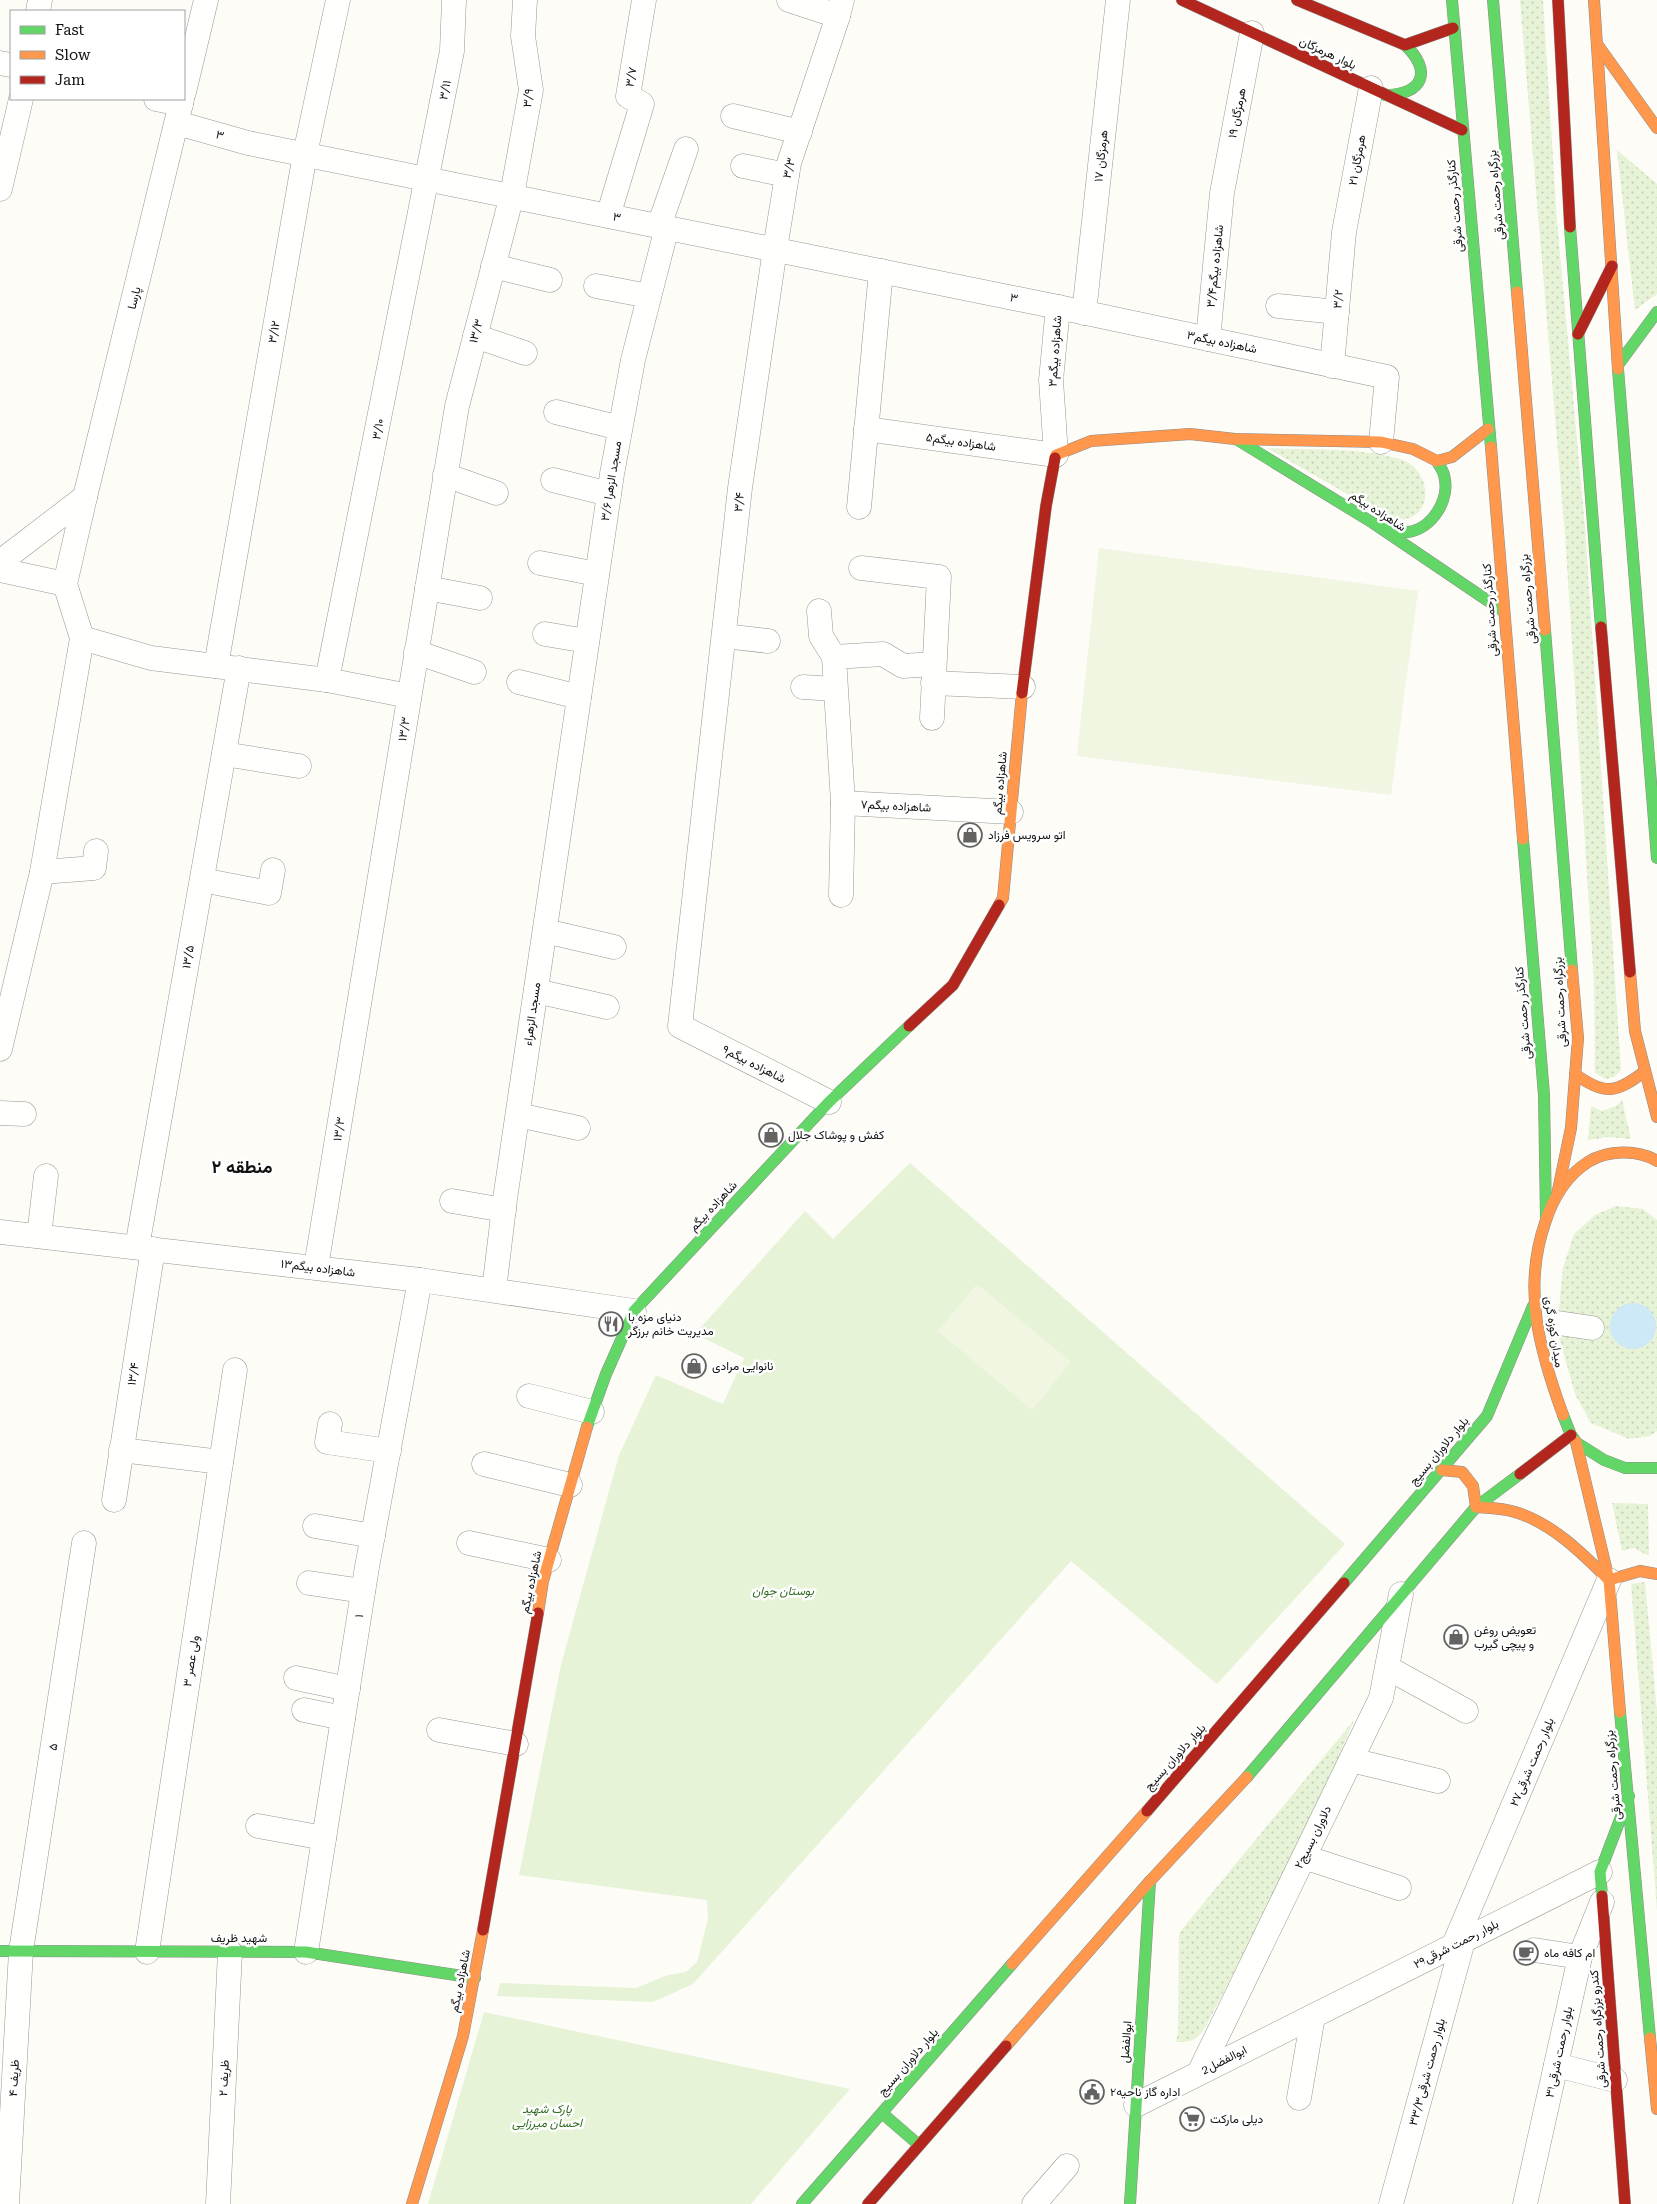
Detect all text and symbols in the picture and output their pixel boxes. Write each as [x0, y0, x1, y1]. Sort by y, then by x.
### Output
legend [10, 10, 185, 100]
text: Fast [55, 21, 85, 39]
street label: بلوار هرمزگان [1297, 34, 1359, 73]
text: Slow [55, 46, 91, 64]
street label: ۳/۷ [622, 66, 640, 88]
text: Jam [55, 71, 85, 89]
street label: ۳/۱۱ [436, 79, 454, 101]
street label: هرمزگان ۱۹ [1225, 87, 1250, 139]
street label: ۳/۹ [520, 88, 536, 108]
street label: ۳ [214, 127, 226, 143]
street label: هرمزگان ۱۷ [1091, 129, 1112, 183]
street label: هرمزگان ۲۱ [1346, 134, 1369, 187]
street label: بزرگراه رحمت شرقی [1485, 149, 1508, 241]
street label: ۳/۳ [780, 156, 798, 180]
street label: کنارگذر رحمت شرقی [1444, 159, 1467, 253]
street label: ۳ [612, 209, 622, 225]
street label: ۳/۴شاهزاده بیگم [1204, 224, 1227, 308]
street label: پارسا [124, 285, 145, 311]
street label: ۳/۲ [1330, 289, 1346, 309]
street label: ۳ [1009, 290, 1019, 306]
street label: شاهزاده بیگم۳ [1046, 315, 1065, 387]
street label: ۱۳/۳ [466, 317, 486, 345]
street label: ۳/۱۲ [265, 320, 283, 344]
street label: ۳شاهزاده بیگم [1185, 328, 1258, 357]
street label: ۳/۱۰ [369, 417, 387, 441]
street label: شاهزاده بیگم۵ [925, 430, 997, 455]
street label: مسجد الزهرا ۳/۶ [598, 440, 625, 522]
street label: شاهزاده بیگم [1347, 488, 1408, 535]
street label: ۳/۴ [731, 491, 747, 513]
street label: بزرگراه رحمت شرقی [1517, 553, 1540, 645]
street label: کنارگذر رحمت شرقی [1480, 563, 1501, 657]
street label: ۱۳/۳ [395, 716, 413, 742]
street label: شاهزاده بیگم [990, 751, 1011, 815]
street label: شاهزاده بیگم۷ [860, 797, 932, 816]
shop icon: اتو سرویس فرزاد [957, 822, 983, 848]
place label: اتو سرویس فرزاد [988, 828, 1065, 843]
street label: ۱۳/۵ [179, 944, 197, 970]
street label: بزرگراه رحمت شرقی [1551, 956, 1570, 1047]
street label: کنارگذر رحمت شرقی [1512, 966, 1535, 1060]
street label: مسجد الزهراء [521, 981, 544, 1047]
street label: شاهزاده بیگم۹ [719, 1042, 788, 1087]
street label: ۱۳/۳ [330, 1116, 348, 1142]
shop icon: کفش و پوشاک جلال [758, 1122, 784, 1148]
place label: کفش و پوشاک جلال [788, 1128, 884, 1143]
district label: منطقه ۲ [212, 1156, 273, 1177]
street label: شاهزاده بیگم [686, 1178, 741, 1235]
street label: شاهزاده بیگم۱۳ [280, 1256, 356, 1281]
street label: میدان کوزه گری [1540, 1295, 1567, 1369]
place label: دنیای مزه با مدیریت خانم برزگر [627, 1310, 714, 1339]
restaurant icon: دنیای مزه با مدیریت خانم برزگر [598, 1311, 624, 1337]
shop icon: نانوایی مرادی [681, 1353, 707, 1379]
place label: نانوایی مرادی [712, 1359, 774, 1374]
street label: ۱۳/۴ [124, 1361, 142, 1387]
street label: بلوار دلاوران بسیج [1406, 1414, 1473, 1489]
street label: شاهزاده بیگم [518, 1549, 545, 1615]
park label: بوستان جوان [752, 1584, 814, 1599]
street label: ۱ [352, 1613, 366, 1619]
place label: تعویض روغن و پیچی گیرب [1474, 1623, 1536, 1652]
shop icon: تعویض روغن و پیچی گیرب [1443, 1624, 1469, 1650]
street label: ولی عصر ۳ [180, 1634, 203, 1688]
street label: بلوار رحمت شرقی۲۷ [1507, 1716, 1558, 1809]
street label: بلوار دلاوران بسیج [1141, 1721, 1210, 1794]
street label: بزرگراه رحمت شرقی [1602, 1729, 1625, 1821]
street label: ۵ [46, 1742, 60, 1752]
street label: دلاوران بسیج۲ [1292, 1803, 1336, 1872]
street label: بلوار رحمت شرقی۲۹ [1411, 1917, 1501, 1972]
street label: شهید ظریف [211, 1931, 267, 1946]
cafe icon: ام کافه ماه [1513, 1940, 1539, 1966]
place label: ام کافه ماه [1544, 1946, 1595, 1961]
street label: شاهزاده بیگم [447, 1948, 474, 2014]
street label: کندرو بزرگراه رحمت شرقی [1587, 1969, 1610, 2089]
street label: بلوار رحمت شرقی۳۱ [1543, 2005, 1576, 2099]
street label: بلوار رحمت شرقی۳۳/۳ [1406, 2017, 1449, 2127]
street label: ابوالفضل [1118, 2020, 1135, 2064]
street label: بلوار دلاوران بسیج [875, 2025, 943, 2100]
street label: ابوالفضل2 [1199, 2043, 1249, 2078]
street label: ظریف ۴ [6, 2059, 23, 2097]
street label: ظریف ۲ [216, 2059, 233, 2097]
public building icon: اداره گاز ناحیه۲ [1079, 2079, 1105, 2105]
place label: اداره گاز ناحیه۲ [1110, 2085, 1180, 2100]
park label: پارک شهید احسان میرزایی [512, 2102, 583, 2131]
supermarket icon: دیلی مارکت [1179, 2106, 1205, 2132]
place label: دیلی مارکت [1210, 2112, 1263, 2127]

